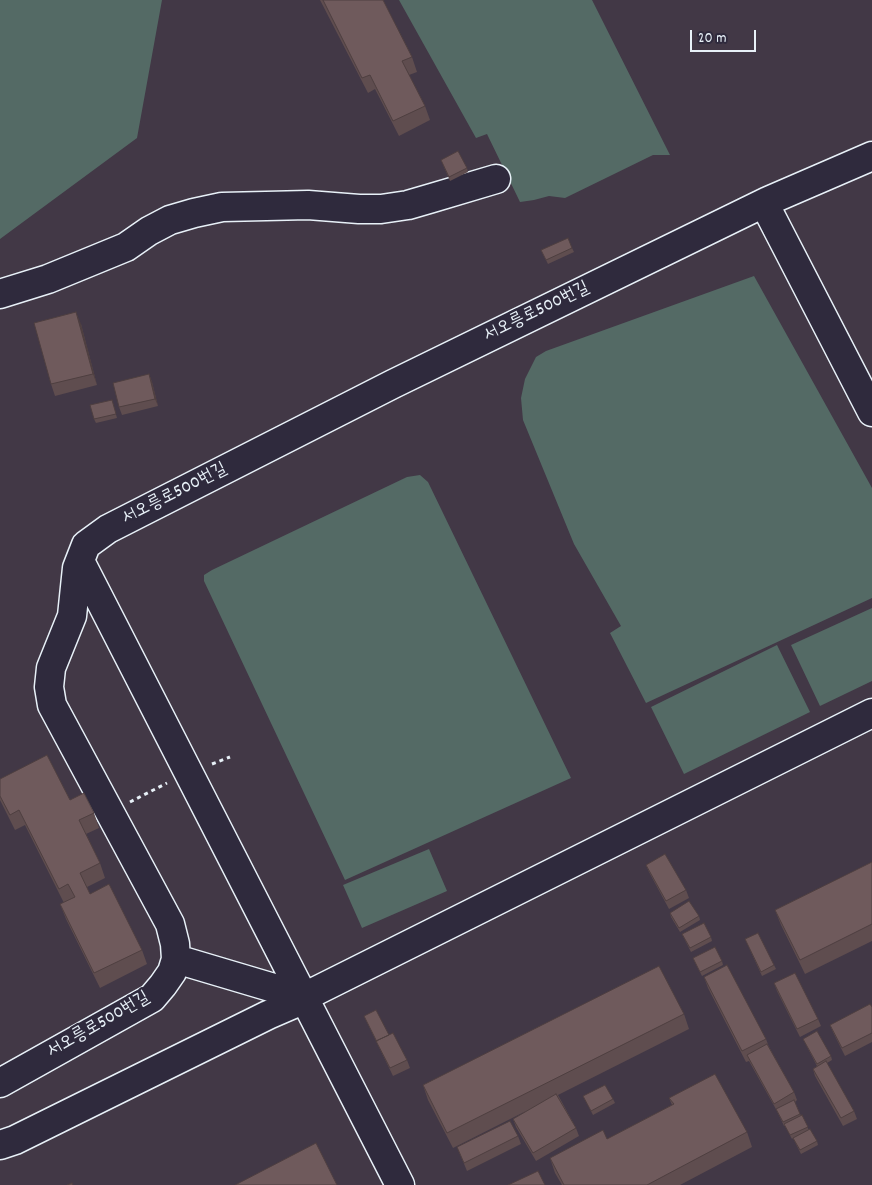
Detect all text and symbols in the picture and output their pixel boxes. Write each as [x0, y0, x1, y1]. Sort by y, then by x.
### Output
scale bar [692, 20, 758, 52]
text: 20 m [698, 28, 726, 50]
street label: 서오릉로500번길 [481, 278, 593, 348]
street label: 서오릉로500번길 [119, 459, 231, 531]
street label: 서오릉로500번길 [44, 988, 154, 1064]

